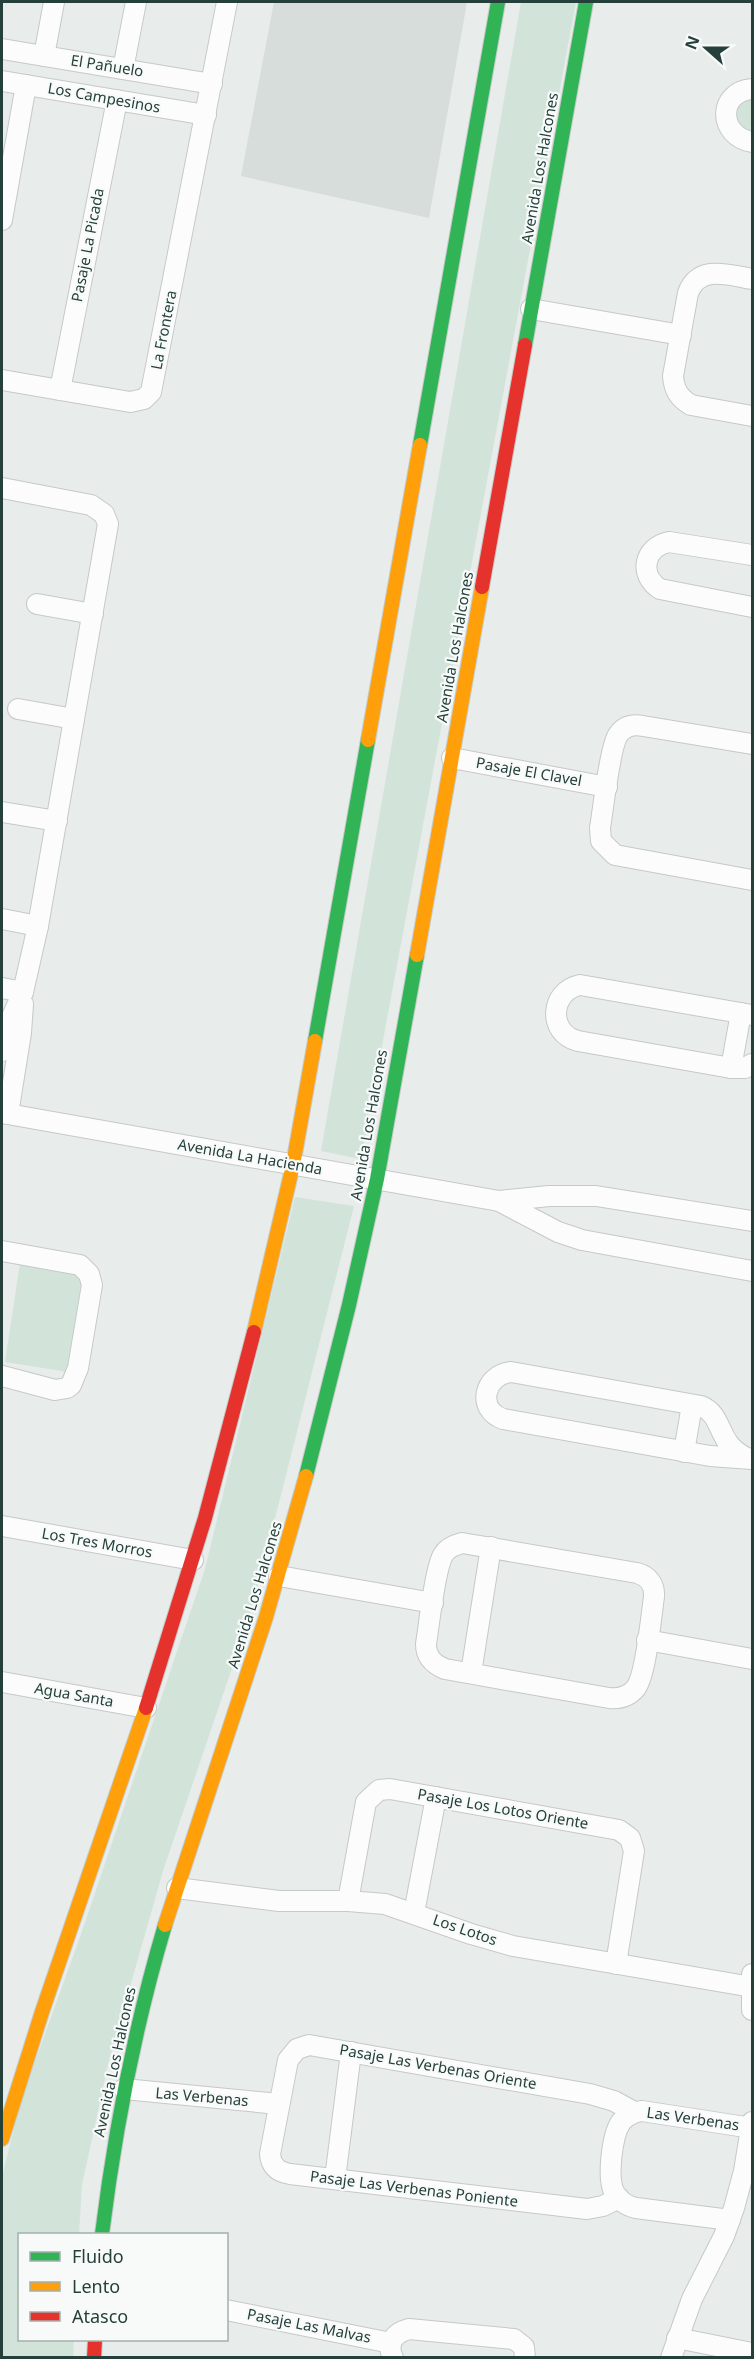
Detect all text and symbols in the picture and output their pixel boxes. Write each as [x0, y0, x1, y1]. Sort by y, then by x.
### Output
north arrow [676, 18, 736, 78]
text: N [679, 33, 705, 53]
street label: El Pañuelo [69, 49, 145, 81]
street label: Los Campesinos [46, 77, 162, 117]
street label: Avenida Los Halcones [516, 91, 562, 245]
street label: Pasaje La Picada [66, 186, 108, 304]
street label: La Frontera [146, 288, 181, 371]
street label: Avenida Los Halcones [431, 570, 477, 724]
street label: Pasaje El Clavel [475, 752, 584, 790]
street label: Avenida Los Halcones [345, 1048, 391, 1202]
street label: Avenida La Hacienda [176, 1133, 324, 1179]
street label: Avenida Los Halcones [222, 1519, 286, 1671]
street label: Los Tres Morros [40, 1522, 154, 1562]
street label: Agua Santa [33, 1677, 115, 1711]
street label: Pasaje Los Lotos Oriente [416, 1783, 590, 1833]
street label: Los Lotos [431, 1909, 500, 1949]
street label: Avenida Los Halcones [88, 1985, 140, 2139]
street label: Pasaje Las Verbenas Oriente [338, 2039, 538, 2093]
street label: Las Verbenas [155, 2082, 249, 2110]
street label: Las Verbenas [646, 2102, 741, 2134]
street label: Pasaje Las Verbenas Poniente [309, 2165, 519, 2211]
legend [18, 2233, 228, 2341]
text: Fluido [72, 2244, 124, 2268]
text: Lento [72, 2274, 120, 2298]
street label: Pasaje Las Malvas [246, 2303, 373, 2347]
text: Atasco [72, 2304, 128, 2328]

